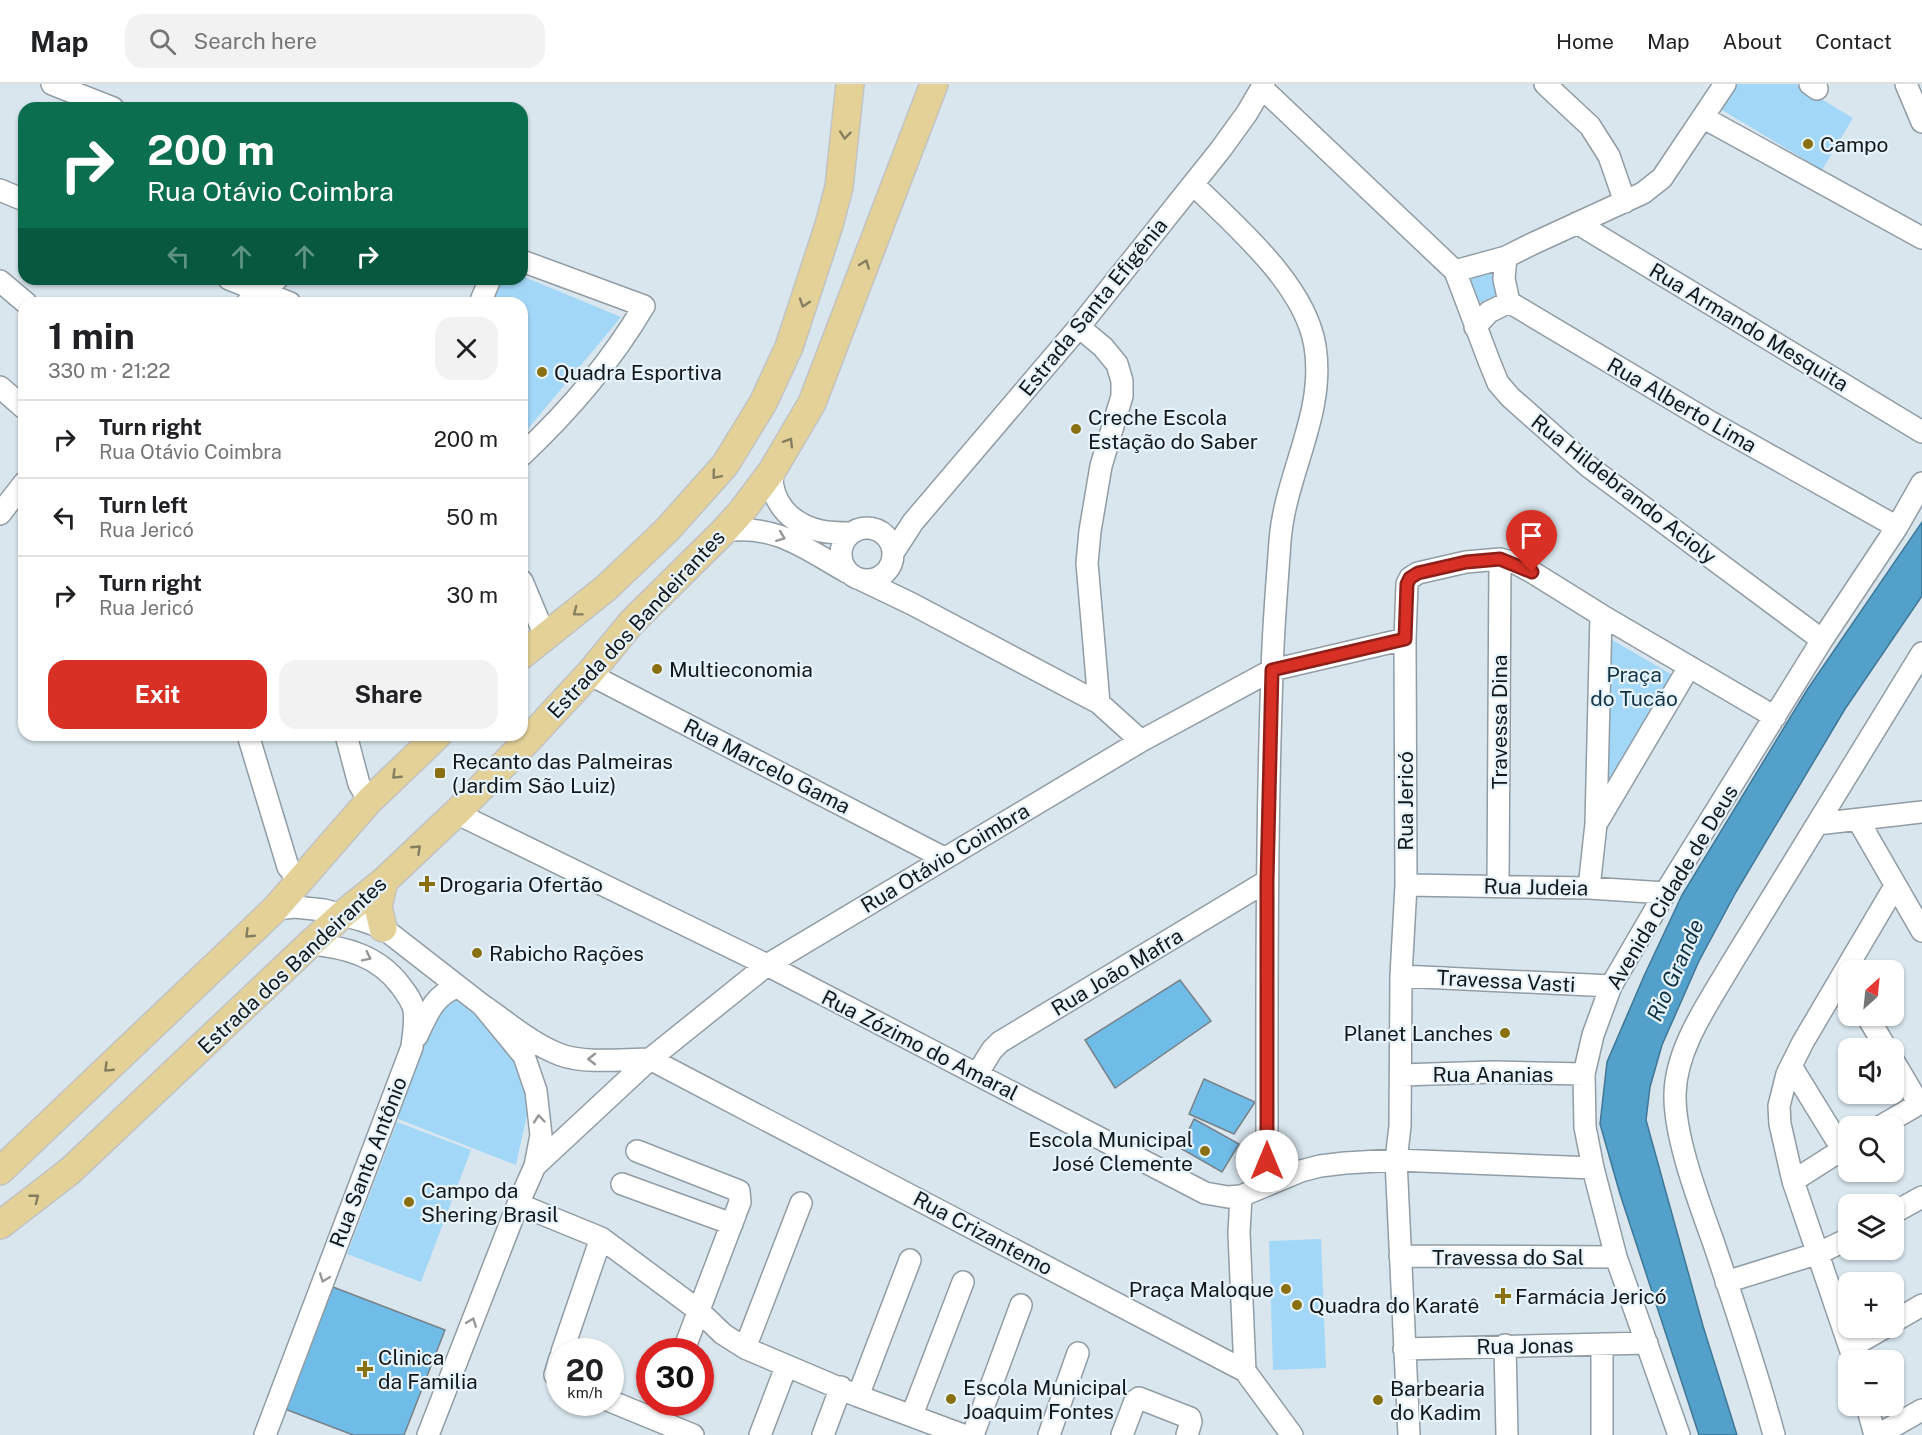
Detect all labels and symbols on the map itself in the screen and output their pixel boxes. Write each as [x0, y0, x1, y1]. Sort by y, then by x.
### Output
one-way arrow [839, 131, 851, 140]
place label: Campo [1820, 132, 1888, 157]
marker: Campo [1801, 137, 1815, 151]
street label: Estrada Santa Efigênia [1014, 213, 1172, 401]
street label: Rua Armando Mesquita [1645, 258, 1853, 396]
one-way arrow [858, 259, 870, 270]
one-way arrow [798, 297, 811, 308]
street label: Rua Alberto Lima [1603, 352, 1761, 458]
place label: Quadra Esportiva [554, 360, 722, 385]
marker: Quadra Esportiva [535, 365, 549, 379]
place label: Creche Escola Estação do Saber [1088, 405, 1258, 454]
street label: Rua Hildebrando Acioly [1526, 409, 1722, 569]
marker: Creche Escola Estação do Saber [1069, 422, 1083, 436]
one-way arrow [781, 438, 793, 448]
one-way arrow [712, 469, 723, 480]
pin [1506, 510, 1557, 572]
street label: Estrada dos Bandeirantes [542, 524, 730, 724]
one-way arrow [774, 530, 785, 542]
one-way arrow [573, 604, 584, 615]
street label: Travessa Dina [1487, 655, 1512, 789]
place label: Multieconomia [669, 657, 813, 682]
marker: Multieconomia [650, 662, 664, 676]
park label: Praça do Tucão [1590, 662, 1678, 711]
street label: Rua Marcelo Gama [679, 713, 855, 819]
place label: Recanto das Palmeiras (Jardim São Luiz) [452, 749, 673, 798]
street label: Rua Jericó [1393, 751, 1418, 851]
marker: Recanto das Palmeiras (Jardim São Luiz) [433, 766, 447, 780]
one-way arrow [392, 768, 403, 779]
street label: Avenida Cidade de Deus [1601, 780, 1743, 994]
street label: Rua Otávio Coimbra [856, 798, 1034, 918]
one-way arrow [411, 845, 421, 856]
street label: Estrada dos Bandeirantes [192, 871, 392, 1059]
place label: Drogaria Ofertão [439, 872, 603, 897]
street label: Rua Judeia [1484, 874, 1588, 900]
marker: Drogaria Ofertão [420, 877, 434, 891]
water label: Rio Grande [1641, 915, 1709, 1025]
street label: Rua João Mafra [1047, 923, 1187, 1021]
one-way arrow [246, 926, 257, 937]
place label: Rabicho Rações [489, 941, 644, 966]
marker: Rabicho Rações [470, 946, 484, 960]
one-way arrow [360, 950, 371, 962]
north arrow [1838, 960, 1904, 1026]
street label: Travessa Vasti [1436, 965, 1576, 997]
street label: Rua Zózimo do Amaral [817, 984, 1023, 1106]
place label: Planet Lanches [1344, 1021, 1493, 1046]
marker: Planet Lanches [1498, 1026, 1512, 1040]
one-way arrow [587, 1053, 596, 1065]
one-way arrow [105, 1061, 116, 1072]
street label: Rua Ananias [1433, 1062, 1554, 1087]
street label: Rua Santo Antônio [324, 1073, 412, 1251]
one-way arrow [533, 1114, 546, 1123]
place label: Escola Municipal José Clemente [1028, 1127, 1193, 1176]
position arrow [1235, 1129, 1299, 1193]
marker: Escola Municipal José Clemente [1198, 1144, 1212, 1158]
place label: Campo da Shering Brasil [421, 1178, 559, 1227]
street label: Rua Crizantemo [909, 1186, 1057, 1280]
one-way arrow [28, 1195, 39, 1206]
marker: Campo da Shering Brasil [402, 1195, 416, 1209]
street label: Travessa do Sal [1432, 1245, 1584, 1270]
one-way arrow [319, 1272, 331, 1283]
place label: Praça Maloque [1129, 1277, 1274, 1302]
marker: Praça Maloque [1279, 1282, 1293, 1296]
place label: Farmácia Jericó [1515, 1284, 1667, 1309]
marker: Farmácia Jericó [1496, 1289, 1510, 1303]
place label: Quadra do Karatê [1309, 1293, 1479, 1318]
marker: Quadra do Karatê [1290, 1298, 1304, 1312]
one-way arrow [465, 1317, 477, 1328]
street label: Rua Jonas [1476, 1333, 1574, 1359]
speed limit sign: 30 [636, 1338, 714, 1416]
place label: Clinica da Familia [378, 1345, 478, 1394]
marker: Clinica da Familia [356, 1360, 374, 1378]
place label: Escola Municipal Joaquim Fontes [963, 1375, 1128, 1424]
place label: Barbearia do Kadim [1390, 1376, 1485, 1425]
marker: Escola Municipal Joaquim Fontes [944, 1392, 958, 1406]
marker: Barbearia do Kadim [1371, 1393, 1385, 1407]

